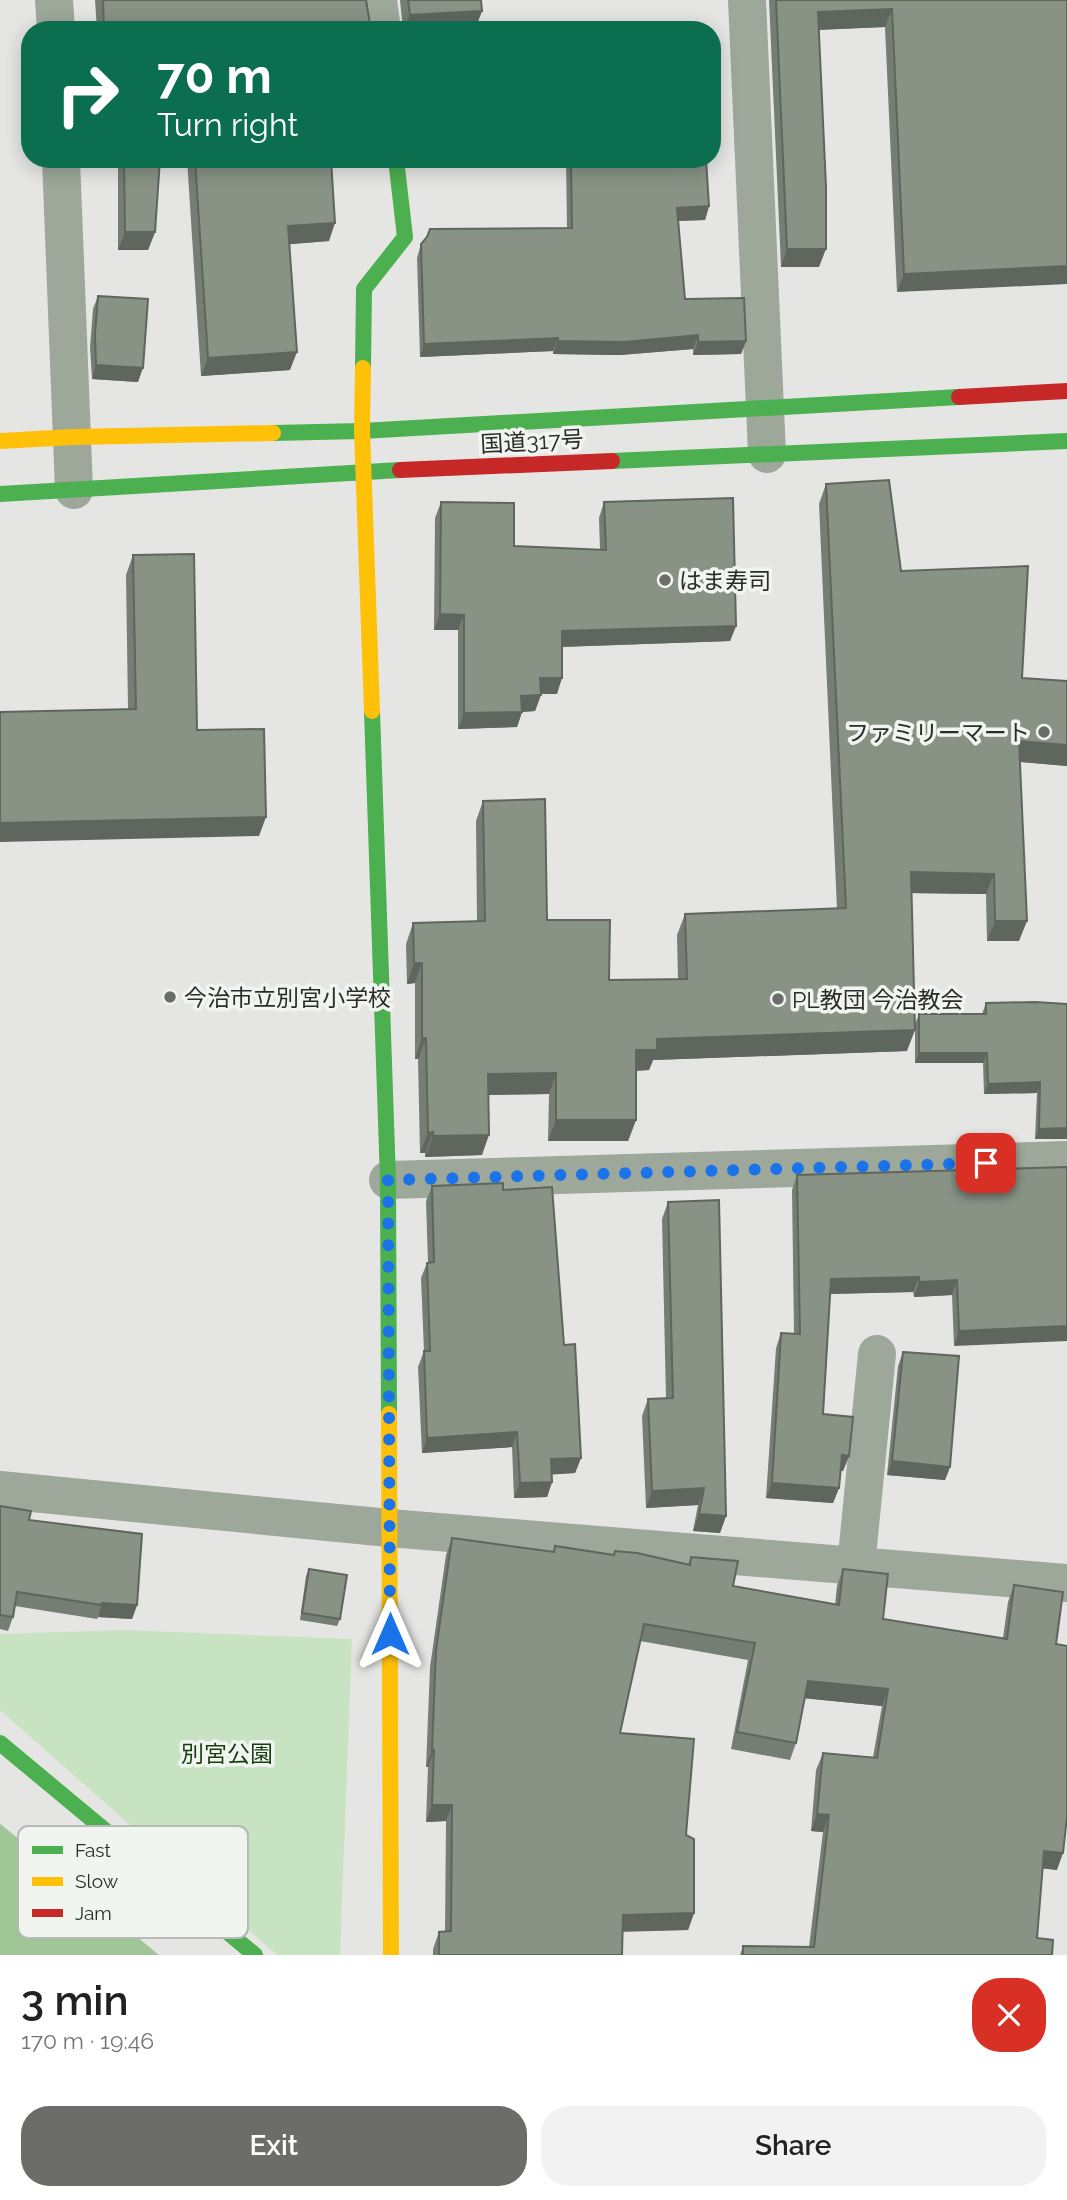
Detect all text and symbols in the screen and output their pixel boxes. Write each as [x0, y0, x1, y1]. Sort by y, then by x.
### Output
text: 70 m [157, 47, 272, 104]
icon: right [42, 49, 133, 140]
text: Turn right [157, 106, 298, 143]
street label: 国道317号 [480, 425, 584, 457]
place label: はま寿司 [679, 567, 771, 594]
marker: はま寿司 [657, 572, 673, 588]
place label: ファミリーマート [846, 719, 1030, 746]
marker: ファミリーマート [1036, 724, 1052, 740]
place label: 今治市立別宮小学校 [184, 984, 391, 1011]
place label: PL教団 今治教会 [792, 986, 964, 1013]
marker: 今治市立別宮小学校 [162, 989, 178, 1005]
marker: PL教団 今治教会 [770, 991, 786, 1007]
pin [956, 1133, 1016, 1193]
icon: arrive [967, 1144, 1005, 1182]
position arrow [353, 1597, 427, 1671]
park label: 別宮公園 [181, 1740, 273, 1767]
legend [18, 1826, 248, 1938]
text: Fast [75, 1839, 111, 1861]
text: Slow [75, 1870, 119, 1892]
text: Jam [75, 1902, 112, 1924]
text: 3 min [21, 1976, 129, 2025]
button: close [972, 1978, 1046, 2052]
text: 170 m · 19:46 [21, 2027, 154, 2054]
button: Exit [21, 2106, 527, 2186]
button: Share [541, 2106, 1046, 2186]

